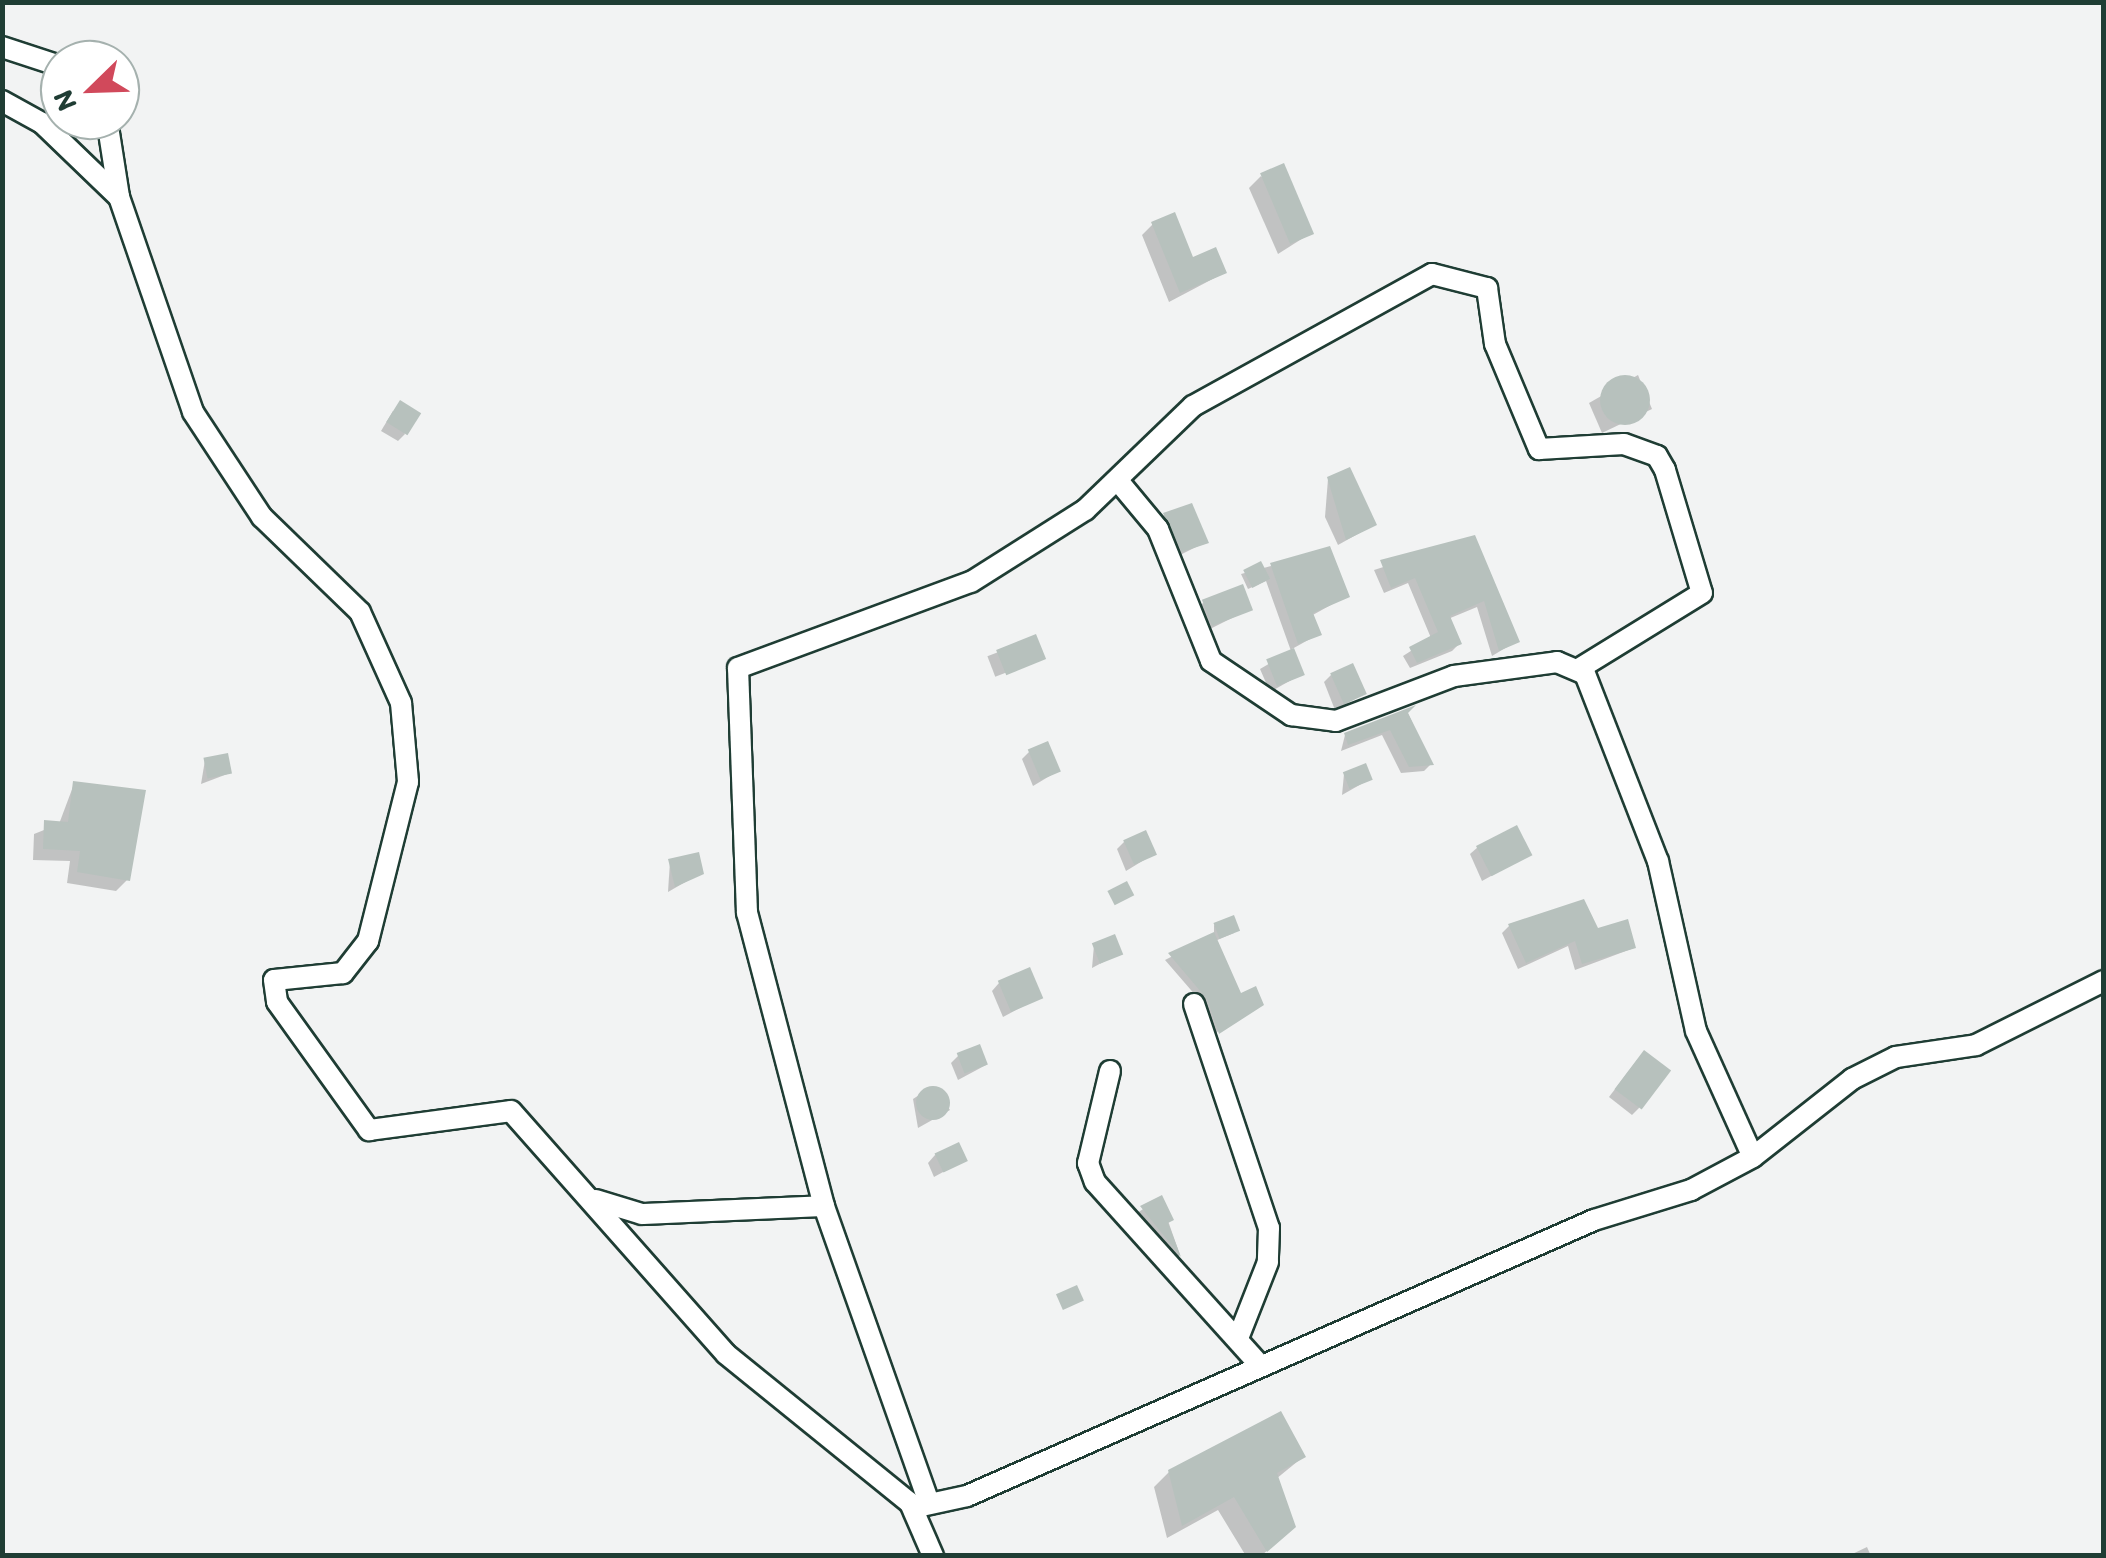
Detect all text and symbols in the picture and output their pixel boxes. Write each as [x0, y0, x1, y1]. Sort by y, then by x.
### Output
north arrow [40, 40, 140, 140]
text: N [45, 86, 84, 116]

